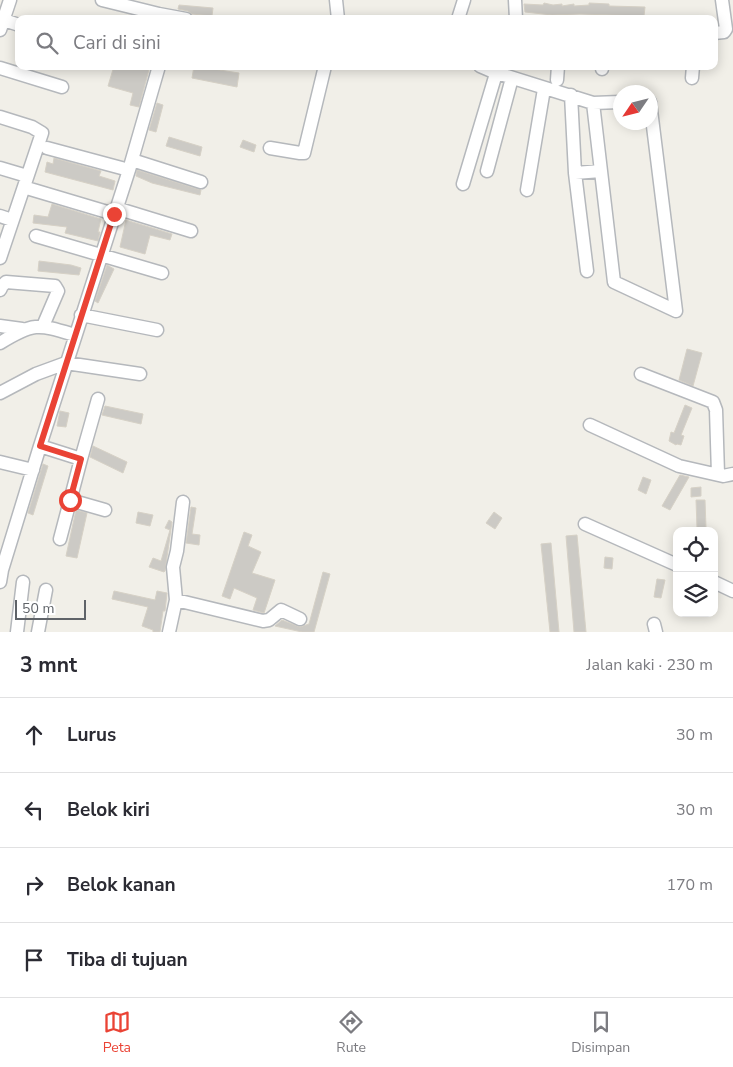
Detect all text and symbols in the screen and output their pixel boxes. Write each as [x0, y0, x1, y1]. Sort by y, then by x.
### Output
search box [15, 15, 718, 70]
icon: search [33, 29, 61, 57]
text: Cari di sini [73, 30, 161, 56]
north arrow [613, 85, 658, 130]
route end [103, 203, 126, 226]
route start [59, 489, 82, 512]
map controls [673, 527, 718, 617]
button: locate [673, 527, 718, 572]
button: layers [673, 572, 718, 617]
scale bar [15, 597, 86, 620]
text: 50 m [22, 599, 54, 618]
text: 3 mnt [20, 651, 77, 679]
text: Jalan kaki · 230 m [586, 654, 713, 676]
icon: ahead [20, 721, 48, 749]
text: Lurus [67, 722, 116, 748]
text: 30 m [676, 724, 713, 746]
icon: left [20, 796, 48, 824]
text: Belok kiri [67, 797, 150, 823]
text: 30 m [676, 799, 713, 821]
icon: right [20, 871, 48, 899]
text: Belok kanan [67, 872, 176, 898]
text: 170 m [666, 874, 713, 896]
icon: arrive [20, 946, 48, 974]
text: Tiba di tujuan [67, 947, 188, 973]
tab: Peta [103, 1008, 131, 1057]
tab: Rute [336, 1008, 366, 1057]
tab: Disimpan [571, 1008, 630, 1057]

